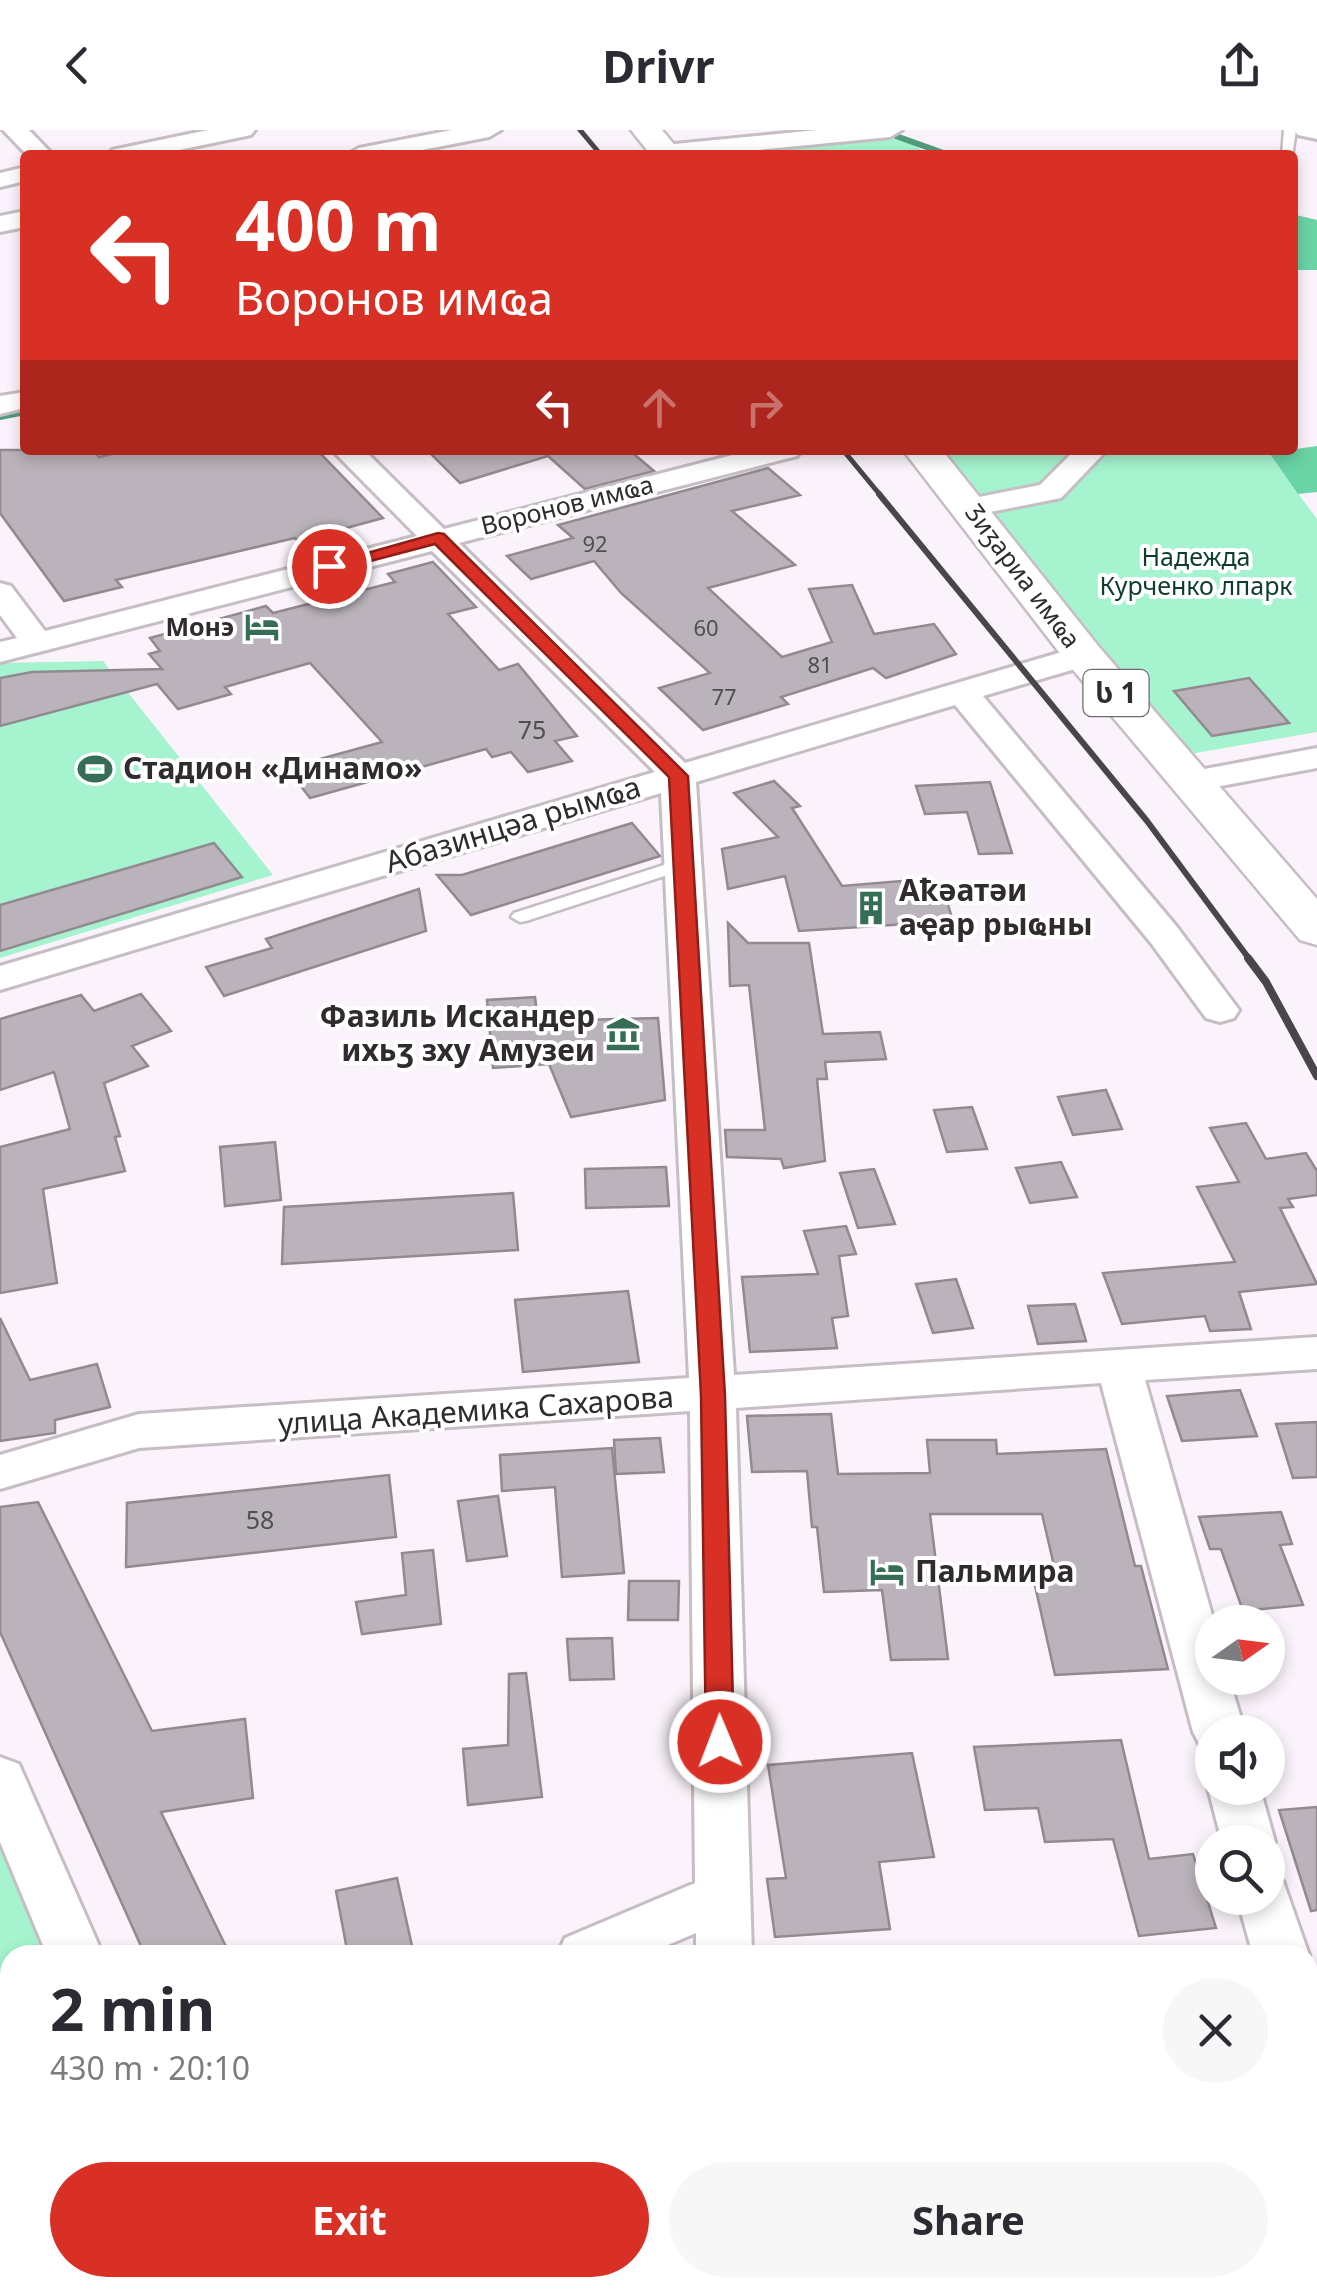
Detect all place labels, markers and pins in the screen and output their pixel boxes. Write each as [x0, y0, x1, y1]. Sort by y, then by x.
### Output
pin [287, 524, 372, 609]
hotel icon: Монэ [243, 608, 281, 646]
place label: Монэ [165, 609, 234, 643]
place label: Cтадион «Динамо» [123, 747, 422, 788]
sports icon: Cтадион «Динамо» [76, 750, 114, 788]
place label: Аҟәатәи аҿар рыҩны [899, 869, 1093, 944]
building icon: Аҟәатәи аҿар рыҩны [852, 889, 890, 927]
place label: Фазиль Искандер ихьӡ зху Амузеи [320, 995, 595, 1070]
museum icon: Фазиль Искандер ихьӡ зху Амузеи [604, 1015, 642, 1053]
place label: Пальмира [915, 1550, 1074, 1591]
hotel icon: Пальмира [868, 1553, 906, 1591]

